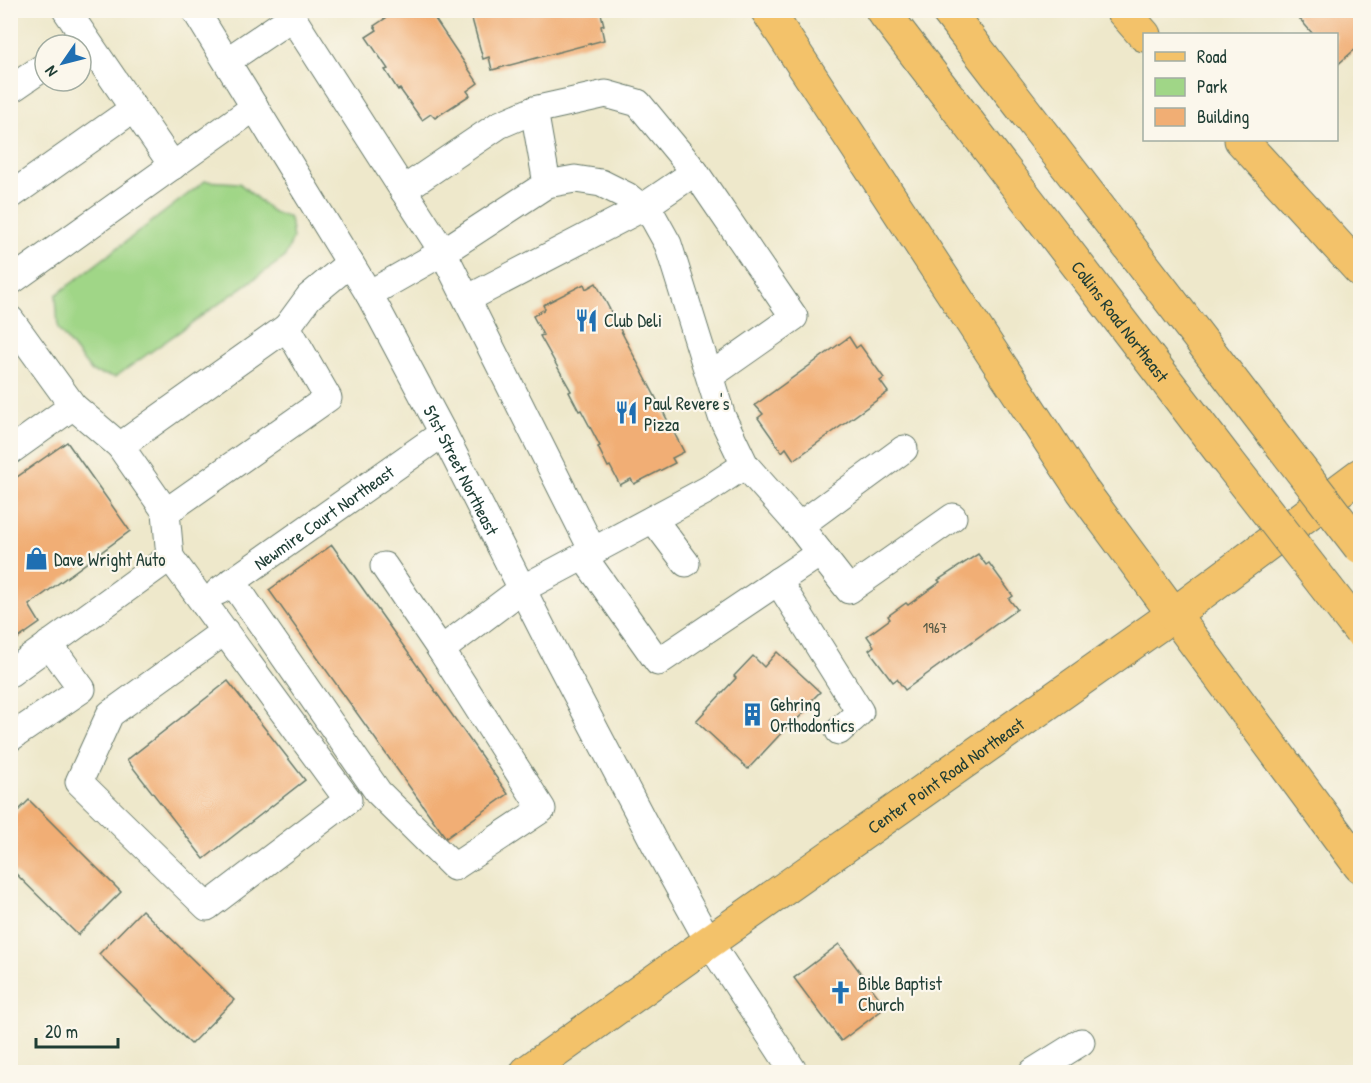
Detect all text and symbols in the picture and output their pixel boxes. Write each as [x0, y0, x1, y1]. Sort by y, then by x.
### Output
north arrow [33, 33, 93, 93]
legend [1143, 33, 1338, 141]
text: Road [1197, 44, 1227, 69]
text: N [39, 61, 62, 81]
text: Park [1197, 74, 1228, 99]
text: Building [1197, 104, 1249, 129]
street label: Collins Road Northeast [1066, 255, 1176, 388]
restaurant icon: Club Deli [573, 307, 599, 333]
place label: Club Deli [604, 308, 662, 333]
place label: Paul Revere's Pizza [644, 391, 730, 437]
restaurant icon: Paul Revere's Pizza [613, 400, 639, 426]
street label: 51st Street Northeast [418, 401, 505, 540]
street label: Newmire Court Northeast [248, 459, 399, 575]
shop icon: Dave Wright Auto [23, 546, 49, 572]
place label: Dave Wright Auto [54, 547, 166, 572]
house number: 1967 [923, 617, 947, 638]
place label: Gehring Orthodontics [770, 692, 855, 738]
building icon: Gehring Orthodontics [739, 701, 765, 727]
street label: Center Point Road Northeast [862, 711, 1030, 839]
place label: Bible Baptist Church [858, 971, 943, 1017]
church icon: Bible Baptist Church [827, 980, 853, 1006]
scale bar [36, 1011, 118, 1049]
text: 20 m [45, 1019, 78, 1044]

